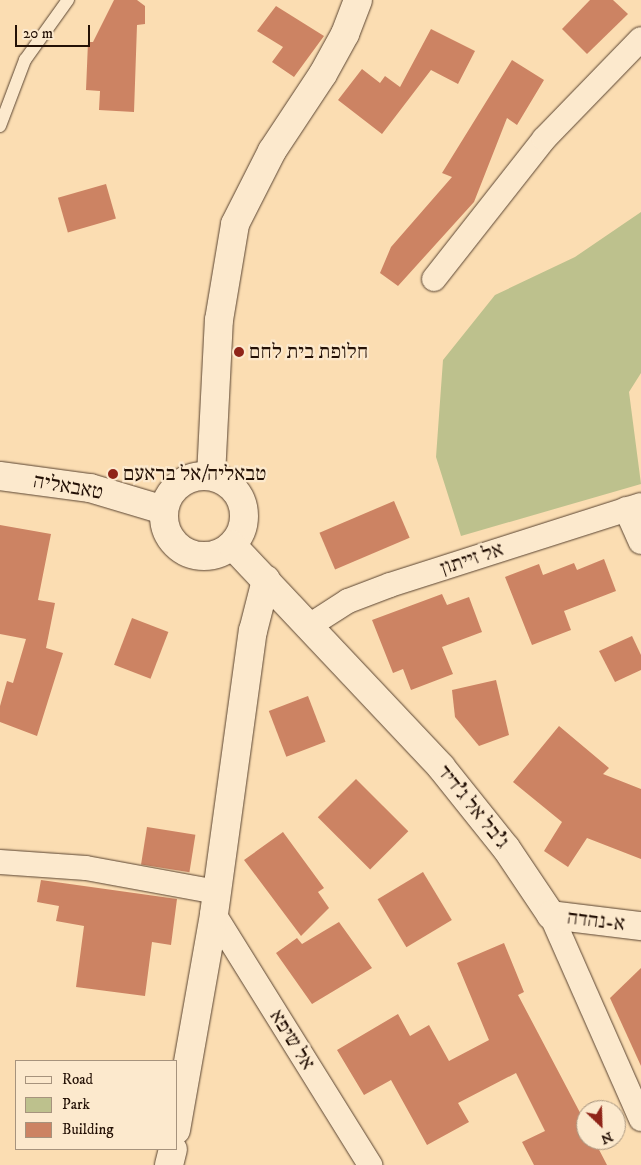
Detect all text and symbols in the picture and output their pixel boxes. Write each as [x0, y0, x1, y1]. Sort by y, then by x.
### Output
scale bar [18, 15, 92, 47]
text: 20 m [23, 24, 53, 43]
place label: חלופת בית לחם [249, 339, 368, 365]
marker: חלופת בית לחם [233, 346, 245, 358]
place label: טבאליה/אל בראעם [123, 461, 266, 487]
street label: טאבאליה [31, 468, 105, 506]
marker: טבאליה/אל בראעם [107, 468, 119, 480]
street label: אל זייתון [437, 537, 507, 581]
street label: ג'בל אל ג'דיד [432, 760, 514, 854]
street label: א-נהדה [565, 905, 627, 937]
street label: אל שיפא [264, 1005, 320, 1075]
legend [15, 1060, 178, 1150]
text: Road [62, 1070, 93, 1089]
text: Park [62, 1095, 90, 1114]
north arrow [576, 1100, 626, 1150]
text: Building [62, 1120, 114, 1139]
text: N [598, 1127, 616, 1148]

